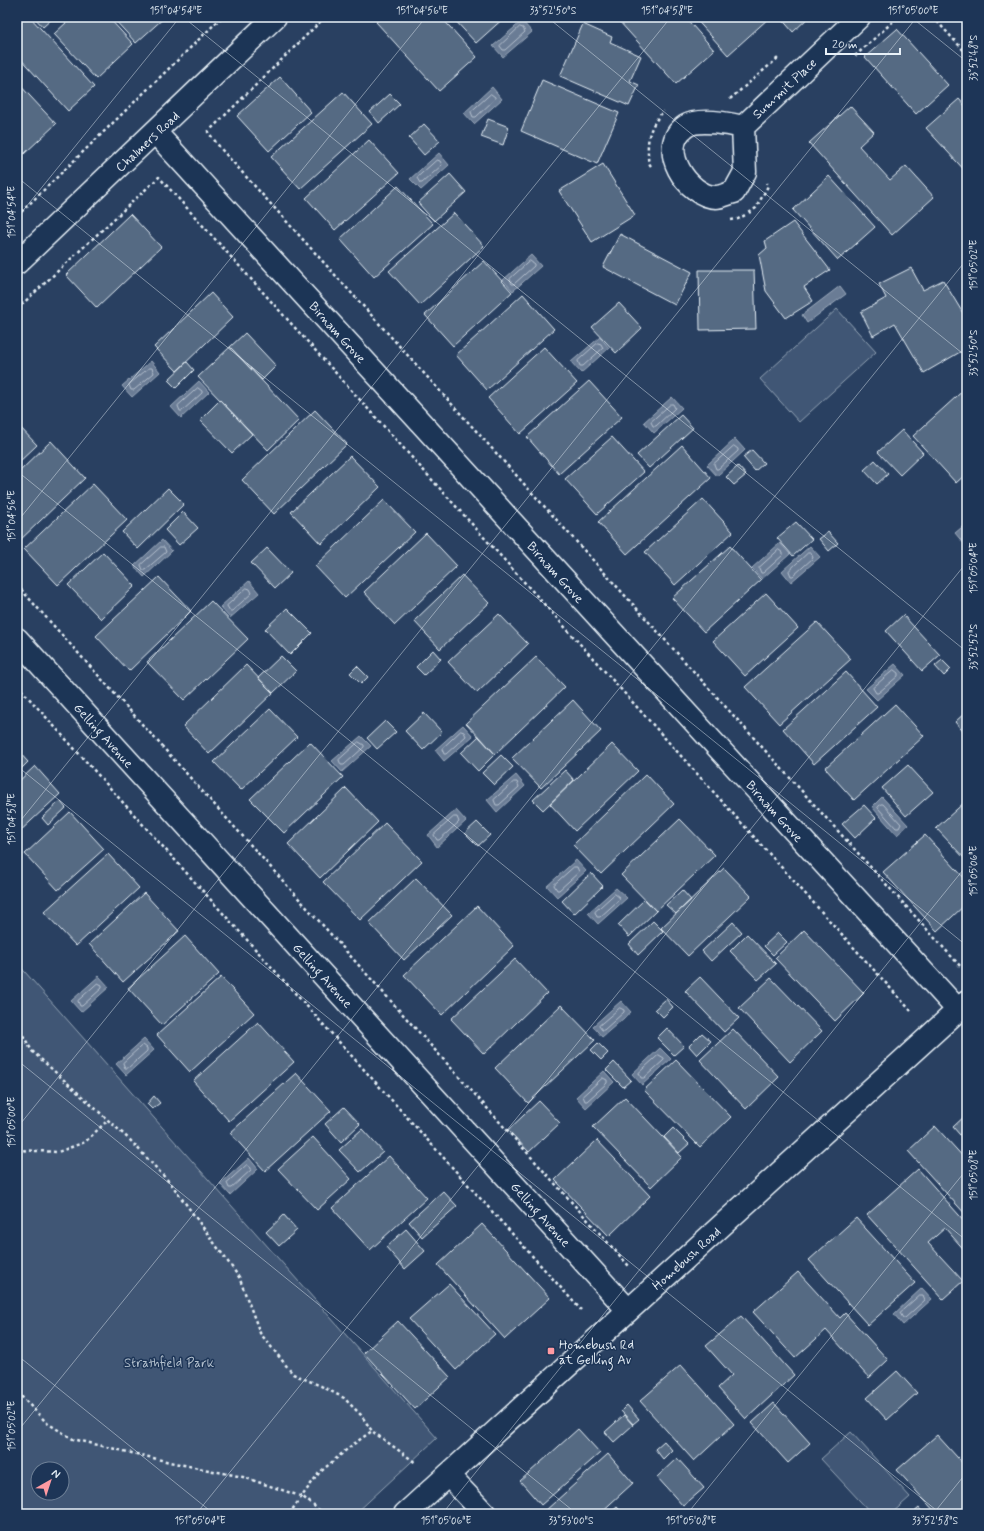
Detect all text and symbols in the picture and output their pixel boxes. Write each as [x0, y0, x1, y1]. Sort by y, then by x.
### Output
text: 151°04'54"E [150, 4, 202, 18]
text: 151°04'56"E [396, 4, 448, 18]
text: 33°52'50"S [530, 4, 577, 18]
text: 151°04'58"E [641, 4, 693, 18]
text: 151°05'00"E [888, 4, 939, 18]
scale bar [826, 30, 900, 56]
text: 33°52'48"S [967, 35, 981, 81]
text: 20 m [832, 37, 858, 53]
street label: Summit Place [749, 55, 821, 123]
street label: Chalmers Road [112, 108, 184, 176]
text: 151°04'54"E [5, 186, 19, 238]
text: 151°05'02"E [967, 240, 981, 290]
street label: Birnam Grove [305, 299, 369, 367]
text: 33°52'50"S [967, 329, 981, 376]
text: 151°04'56"E [5, 490, 19, 542]
street label: Birnam Grove [523, 539, 587, 607]
text: 151°05'04"E [967, 542, 981, 594]
text: 33°52'52"S [967, 624, 981, 670]
street label: Gelling Avenue [68, 700, 137, 773]
street label: Birnam Grove [742, 778, 806, 846]
text: 151°04'58"E [5, 793, 19, 845]
text: 151°05'06"E [967, 845, 981, 896]
street label: Gelling Avenue [287, 940, 356, 1013]
text: 151°05'00"E [5, 1096, 19, 1147]
text: 151°05'08"E [967, 1150, 981, 1200]
street label: Gelling Avenue [505, 1179, 574, 1252]
street label: Homebush Road [649, 1224, 725, 1294]
place label: Homebush Rd at Gelling Av [559, 1337, 634, 1371]
marker: Homebush Rd at Gelling Av [546, 1346, 556, 1356]
park label: Strathfield Park [124, 1355, 215, 1372]
text: 151°05'02"E [5, 1401, 19, 1451]
north arrow [30, 1461, 70, 1501]
text: N [48, 1466, 63, 1482]
text: 151°05'04"E [174, 1514, 226, 1528]
text: 151°05'06"E [421, 1514, 472, 1528]
text: 33°53'00"S [549, 1514, 594, 1528]
text: 151°05'08"E [666, 1514, 716, 1528]
text: 33°52'58"S [912, 1514, 959, 1528]

